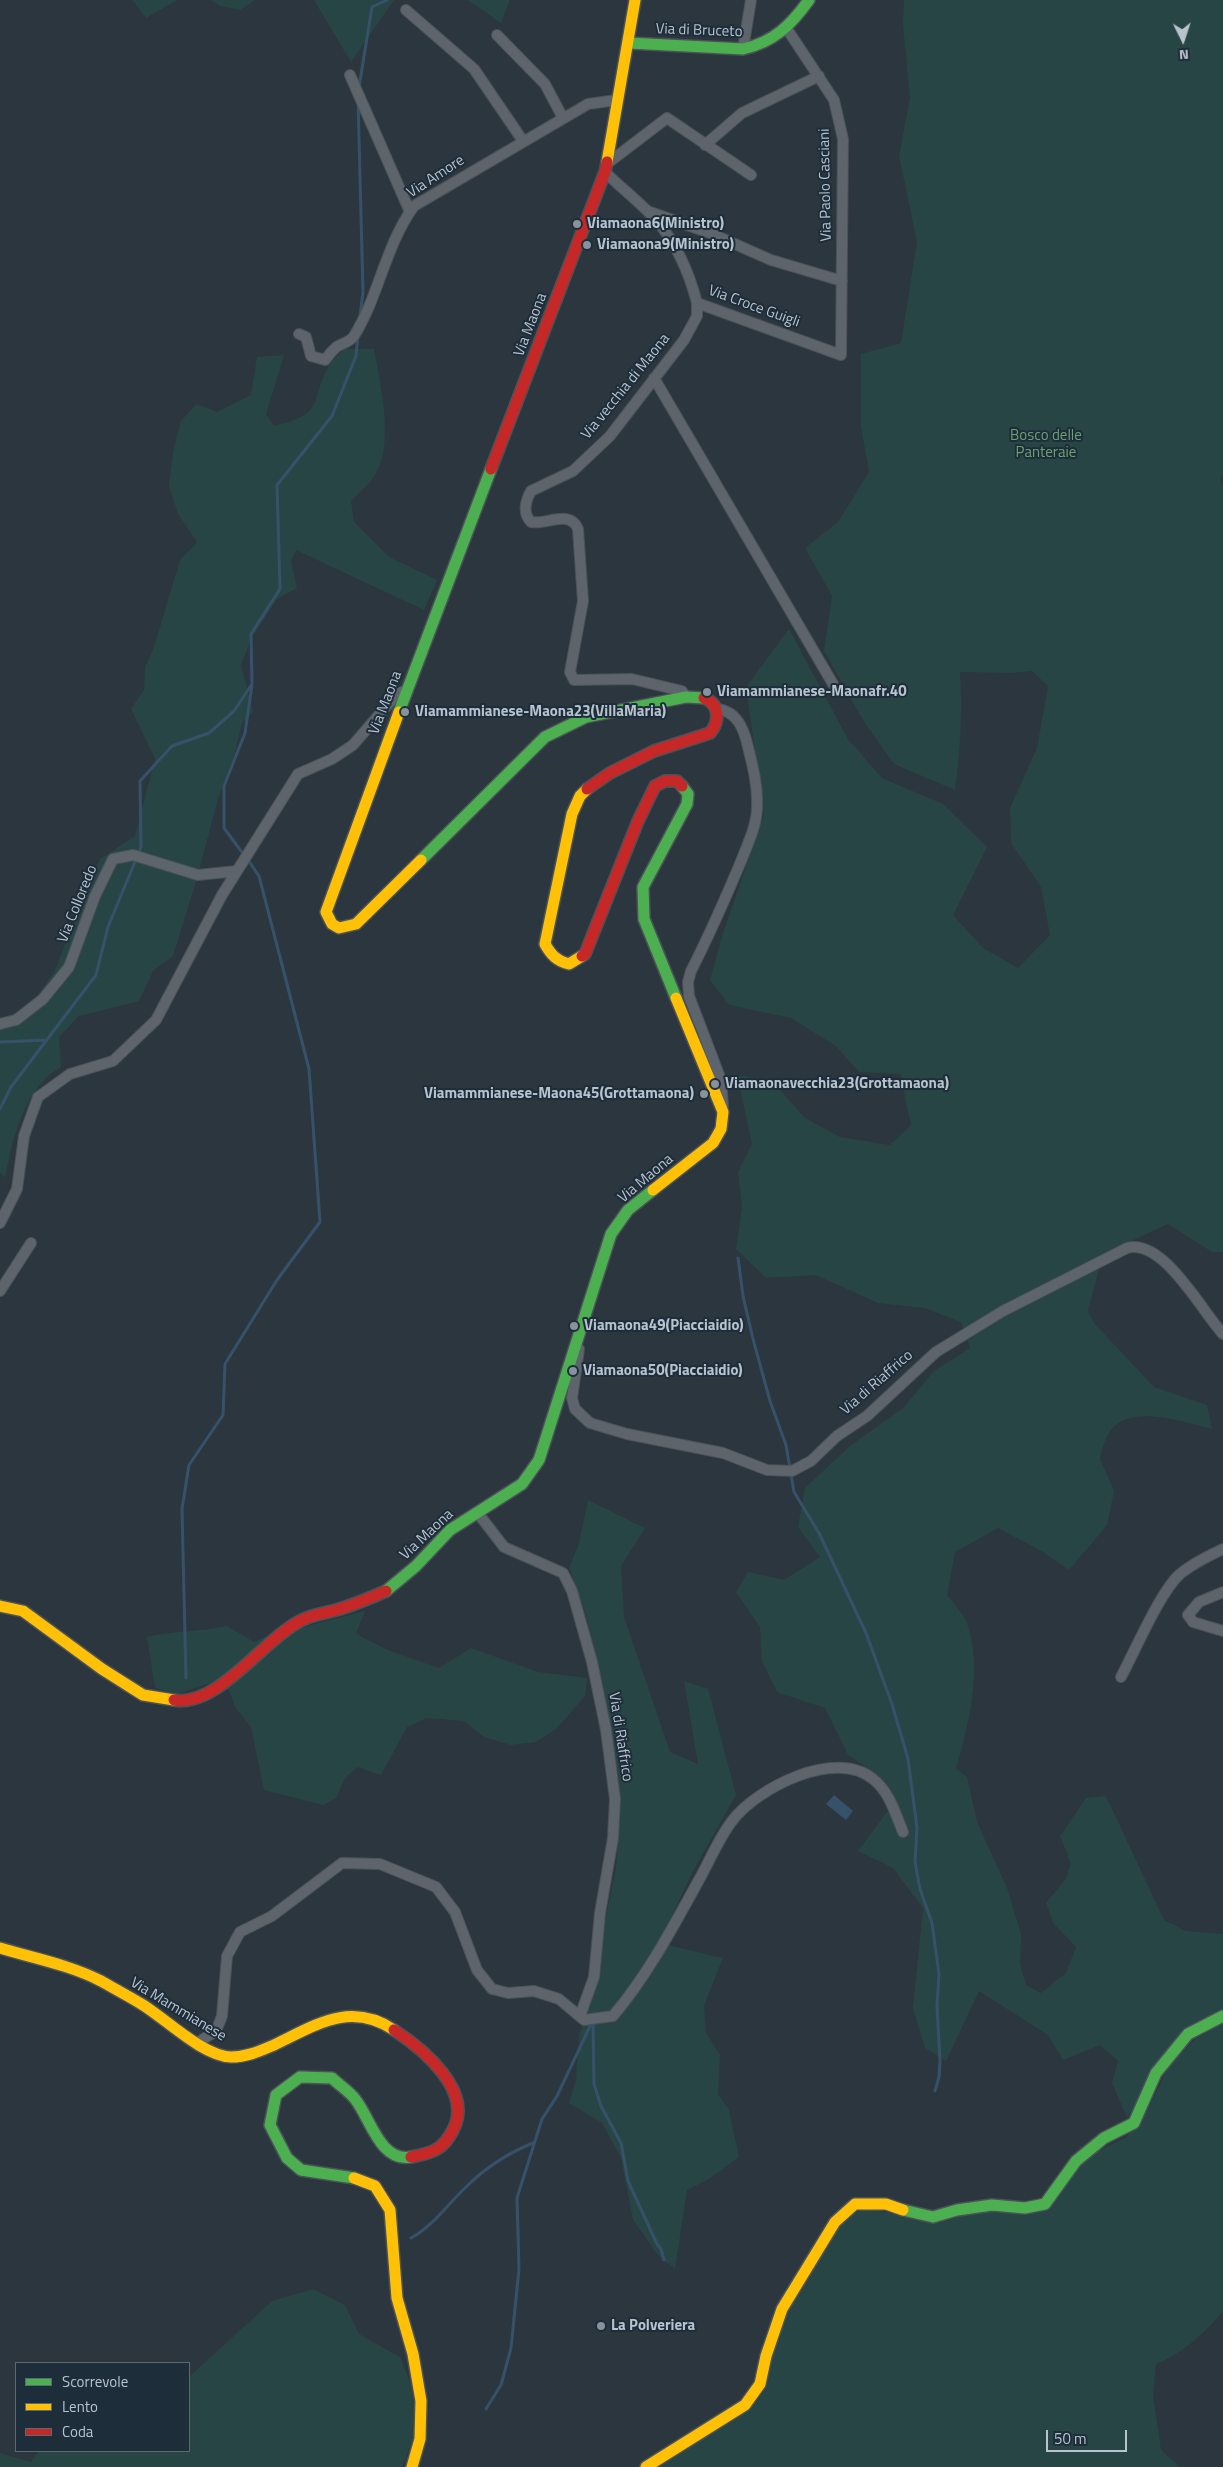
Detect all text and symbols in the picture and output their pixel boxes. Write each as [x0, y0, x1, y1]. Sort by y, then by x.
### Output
north arrow [1158, 15, 1208, 65]
street label: Via di Bruceto [655, 20, 743, 42]
text: N [1179, 45, 1190, 66]
street label: Via Paolo Casciani [816, 128, 836, 242]
street label: Via Amore [404, 152, 468, 202]
place label: Viamaona6(Ministro) [587, 215, 724, 233]
marker: Viamaona6(Ministro) [571, 218, 583, 230]
place label: Viamaona9(Ministro) [597, 236, 734, 254]
marker: Viamaona9(Ministro) [581, 239, 593, 251]
street label: Via Croce Guigli [706, 282, 802, 332]
street label: Via Maona [511, 291, 551, 359]
street label: Via vecchia di Maona [578, 331, 674, 443]
park label: Bosco delle Panteraie [1010, 427, 1082, 462]
street label: Via Maona [366, 669, 406, 737]
place label: Viamammianese-Maonafr.40 [717, 683, 907, 701]
marker: Viamammianese-Maonafr.40 [701, 686, 713, 698]
place label: Viamammianese-Maona23(VillaMaria) [415, 703, 666, 721]
marker: Viamammianese-Maona23(VillaMaria) [399, 706, 411, 718]
street label: Via Colloredo [54, 863, 102, 945]
place label: Viamaonavecchia23(Grottamaona) [725, 1075, 949, 1093]
marker: Viamaonavecchia23(Grottamaona) [709, 1078, 721, 1090]
place label: Viamammianese-Maona45(Grottamaona) [424, 1085, 694, 1103]
marker: Viamammianese-Maona45(Grottamaona) [698, 1088, 710, 1100]
street label: Via Maona [615, 1151, 677, 1207]
place label: Viamaona49(Piacciaidio) [584, 1317, 744, 1335]
marker: Viamaona49(Piacciaidio) [568, 1320, 580, 1332]
street label: Via di Riaffrico [837, 1347, 917, 1419]
place label: Viamaona50(Piacciaidio) [583, 1362, 743, 1380]
marker: Viamaona50(Piacciaidio) [567, 1365, 579, 1377]
street label: Via Maona [397, 1506, 457, 1564]
street label: Via di Riaffrico [604, 1691, 636, 1783]
street label: Via Mammianese [127, 1974, 229, 2046]
place label: La Polveriera [611, 2317, 695, 2335]
marker: La Polveriera [595, 2320, 607, 2332]
legend [15, 2362, 190, 2452]
text: Scorrevole [62, 2370, 128, 2393]
text: Lento [62, 2395, 98, 2418]
text: Coda [62, 2420, 93, 2443]
scale bar [1048, 2420, 1129, 2452]
text: 50 m [1054, 2427, 1087, 2450]

